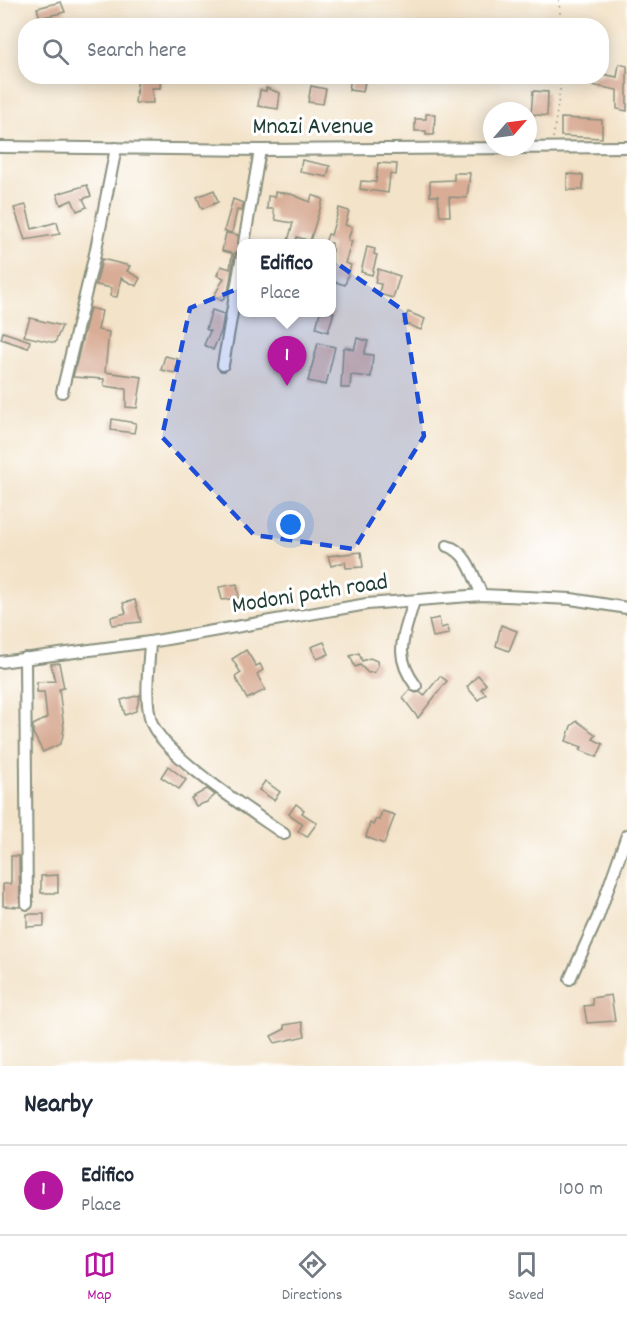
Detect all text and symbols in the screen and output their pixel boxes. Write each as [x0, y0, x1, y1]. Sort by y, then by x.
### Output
search box [18, 18, 609, 84]
icon: search [39, 35, 72, 68]
text: Search here [87, 36, 186, 67]
north arrow [483, 102, 537, 156]
street label: Mnazi Avenue [252, 111, 374, 145]
popup [237, 239, 336, 317]
text: Edifico [260, 249, 313, 280]
text: Place [260, 280, 300, 308]
pin: 1 [268, 336, 306, 386]
your location [276, 510, 305, 539]
street label: Modoni path road [230, 566, 390, 624]
text: Nearby [24, 1087, 92, 1124]
text: Edifico [81, 1161, 134, 1192]
text: 1 [41, 1176, 46, 1204]
text: 100 m [559, 1176, 603, 1204]
text: Place [81, 1192, 121, 1220]
tab: Map [83, 1248, 116, 1307]
tab: Directions [282, 1248, 342, 1307]
tab: Saved [508, 1248, 544, 1307]

